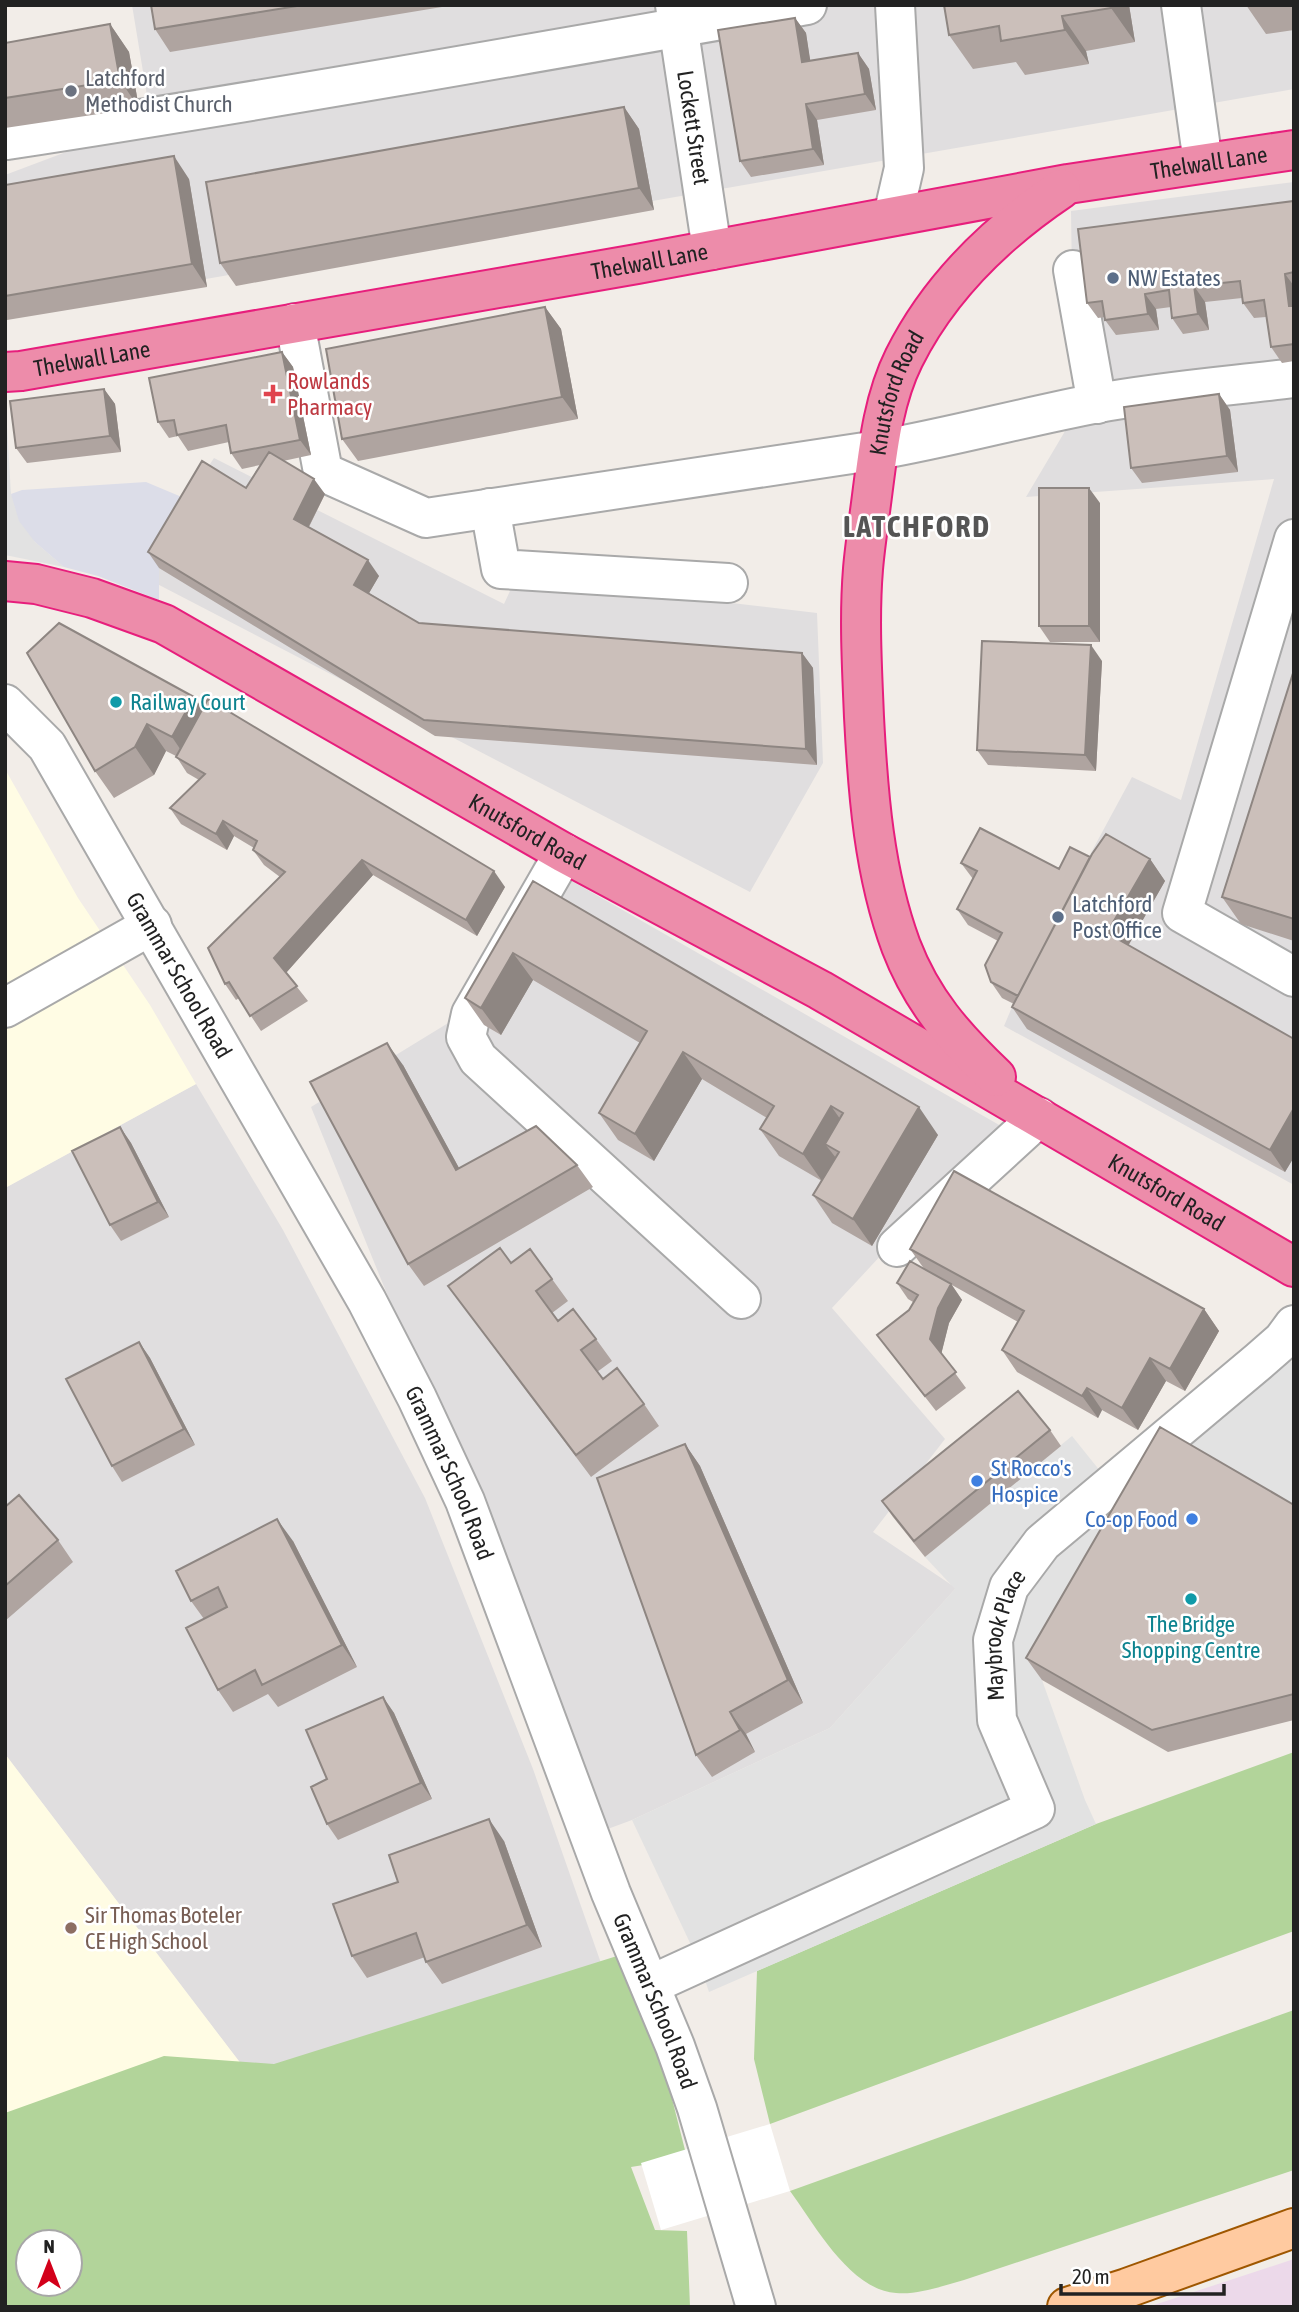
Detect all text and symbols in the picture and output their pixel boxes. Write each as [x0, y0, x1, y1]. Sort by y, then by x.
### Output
place label: Latchford Methodist Church [85, 65, 233, 117]
street label: Lockett Street [672, 69, 715, 187]
marker: Latchford Methodist Church [63, 83, 79, 99]
street label: Thelwall Lane [1149, 141, 1269, 184]
street label: Thelwall Lane [589, 238, 710, 285]
place label: NW Estates [1127, 265, 1221, 291]
marker: NW Estates [1105, 270, 1121, 286]
street label: Knutsford Road [864, 326, 929, 457]
street label: Thelwall Lane [32, 336, 152, 382]
place label: Rowlands Pharmacy [287, 368, 372, 420]
marker: Rowlands Pharmacy [265, 386, 281, 402]
district label: LATCHFORD [843, 509, 991, 543]
place label: Railway Court [130, 689, 246, 715]
marker: Railway Court [108, 694, 124, 710]
street label: Knutsford Road [464, 788, 590, 875]
street label: Grammar School Road [121, 888, 237, 1063]
place label: Latchford Post Office [1072, 891, 1162, 943]
marker: Latchford Post Office [1050, 909, 1066, 925]
street label: Knutsford Road [1104, 1148, 1229, 1237]
street label: Grammar School Road [400, 1382, 499, 1563]
place label: St Rocco's Hospice [991, 1455, 1072, 1507]
marker: St Rocco's Hospice [969, 1473, 985, 1489]
place label: Co-op Food [1085, 1506, 1178, 1532]
marker: Co-op Food [1184, 1511, 1200, 1527]
street label: Maybrook Place [980, 1564, 1031, 1701]
marker: The Bridge Shopping Centre [1183, 1591, 1199, 1607]
place label: The Bridge Shopping Centre [1122, 1611, 1260, 1663]
place label: Sir Thomas Boteler CE High School [85, 1902, 243, 1954]
street label: Grammar School Road [608, 1909, 702, 2092]
marker: Sir Thomas Boteler CE High School [63, 1920, 79, 1936]
north arrow [14, 2228, 84, 2298]
text: N [43, 2235, 55, 2257]
scale bar [1061, 2252, 1224, 2296]
text: 20 m [1072, 2264, 1110, 2288]

